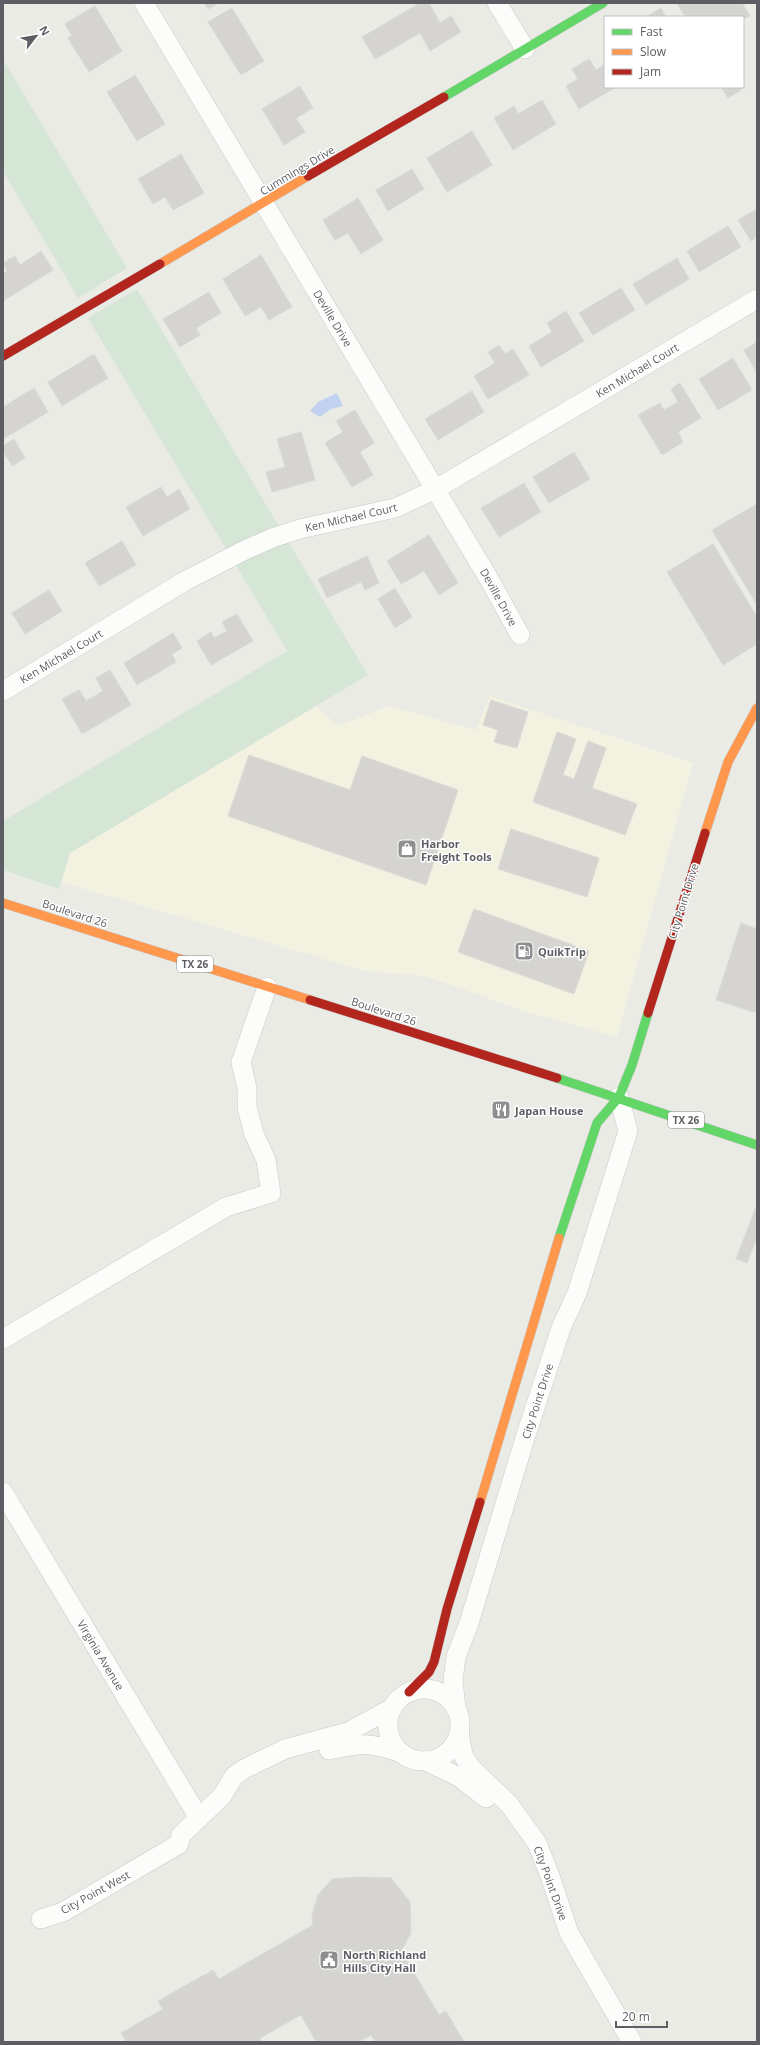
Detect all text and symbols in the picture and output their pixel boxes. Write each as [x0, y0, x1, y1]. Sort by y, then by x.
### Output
north arrow [16, 16, 56, 56]
legend [604, 16, 744, 88]
text: N [36, 23, 54, 38]
text: Fast [640, 23, 663, 40]
text: Slow [640, 43, 667, 60]
text: Jam [639, 63, 661, 80]
street label: Cummings Drive [257, 142, 337, 198]
street label: Deville Drive [310, 287, 356, 349]
street label: Ken Michael Court [593, 339, 681, 401]
street label: Ken Michael Court [304, 499, 398, 535]
street label: Deville Drive [477, 565, 521, 629]
street label: Ken Michael Court [17, 625, 105, 687]
place label: Harbor Freight Tools [421, 836, 492, 864]
shop icon: Harbor Freight Tools [396, 838, 418, 860]
street label: City Point Drive [664, 861, 702, 941]
street label: Boulevard 26 [40, 895, 110, 931]
fuel station icon: QuikTrip [513, 940, 535, 962]
place label: QuikTrip [538, 944, 586, 959]
road number: TX 26 [177, 956, 213, 972]
street label: Boulevard 26 [349, 993, 419, 1029]
restaurant icon: Japan House [490, 1099, 512, 1121]
place label: Japan House [514, 1103, 584, 1118]
road number: TX 26 [668, 1112, 704, 1128]
street label: City Point Drive [518, 1361, 556, 1441]
street label: Virginia Avenue [74, 1617, 128, 1693]
street label: City Point Drive [531, 1844, 571, 1922]
street label: City Point West [58, 1867, 132, 1917]
place label: North Richland Hills City Hall [343, 1947, 426, 1975]
public building icon: North Richland Hills City Hall [318, 1949, 340, 1971]
scale bar [616, 2003, 667, 2029]
text: 20 m [622, 2008, 650, 2025]

